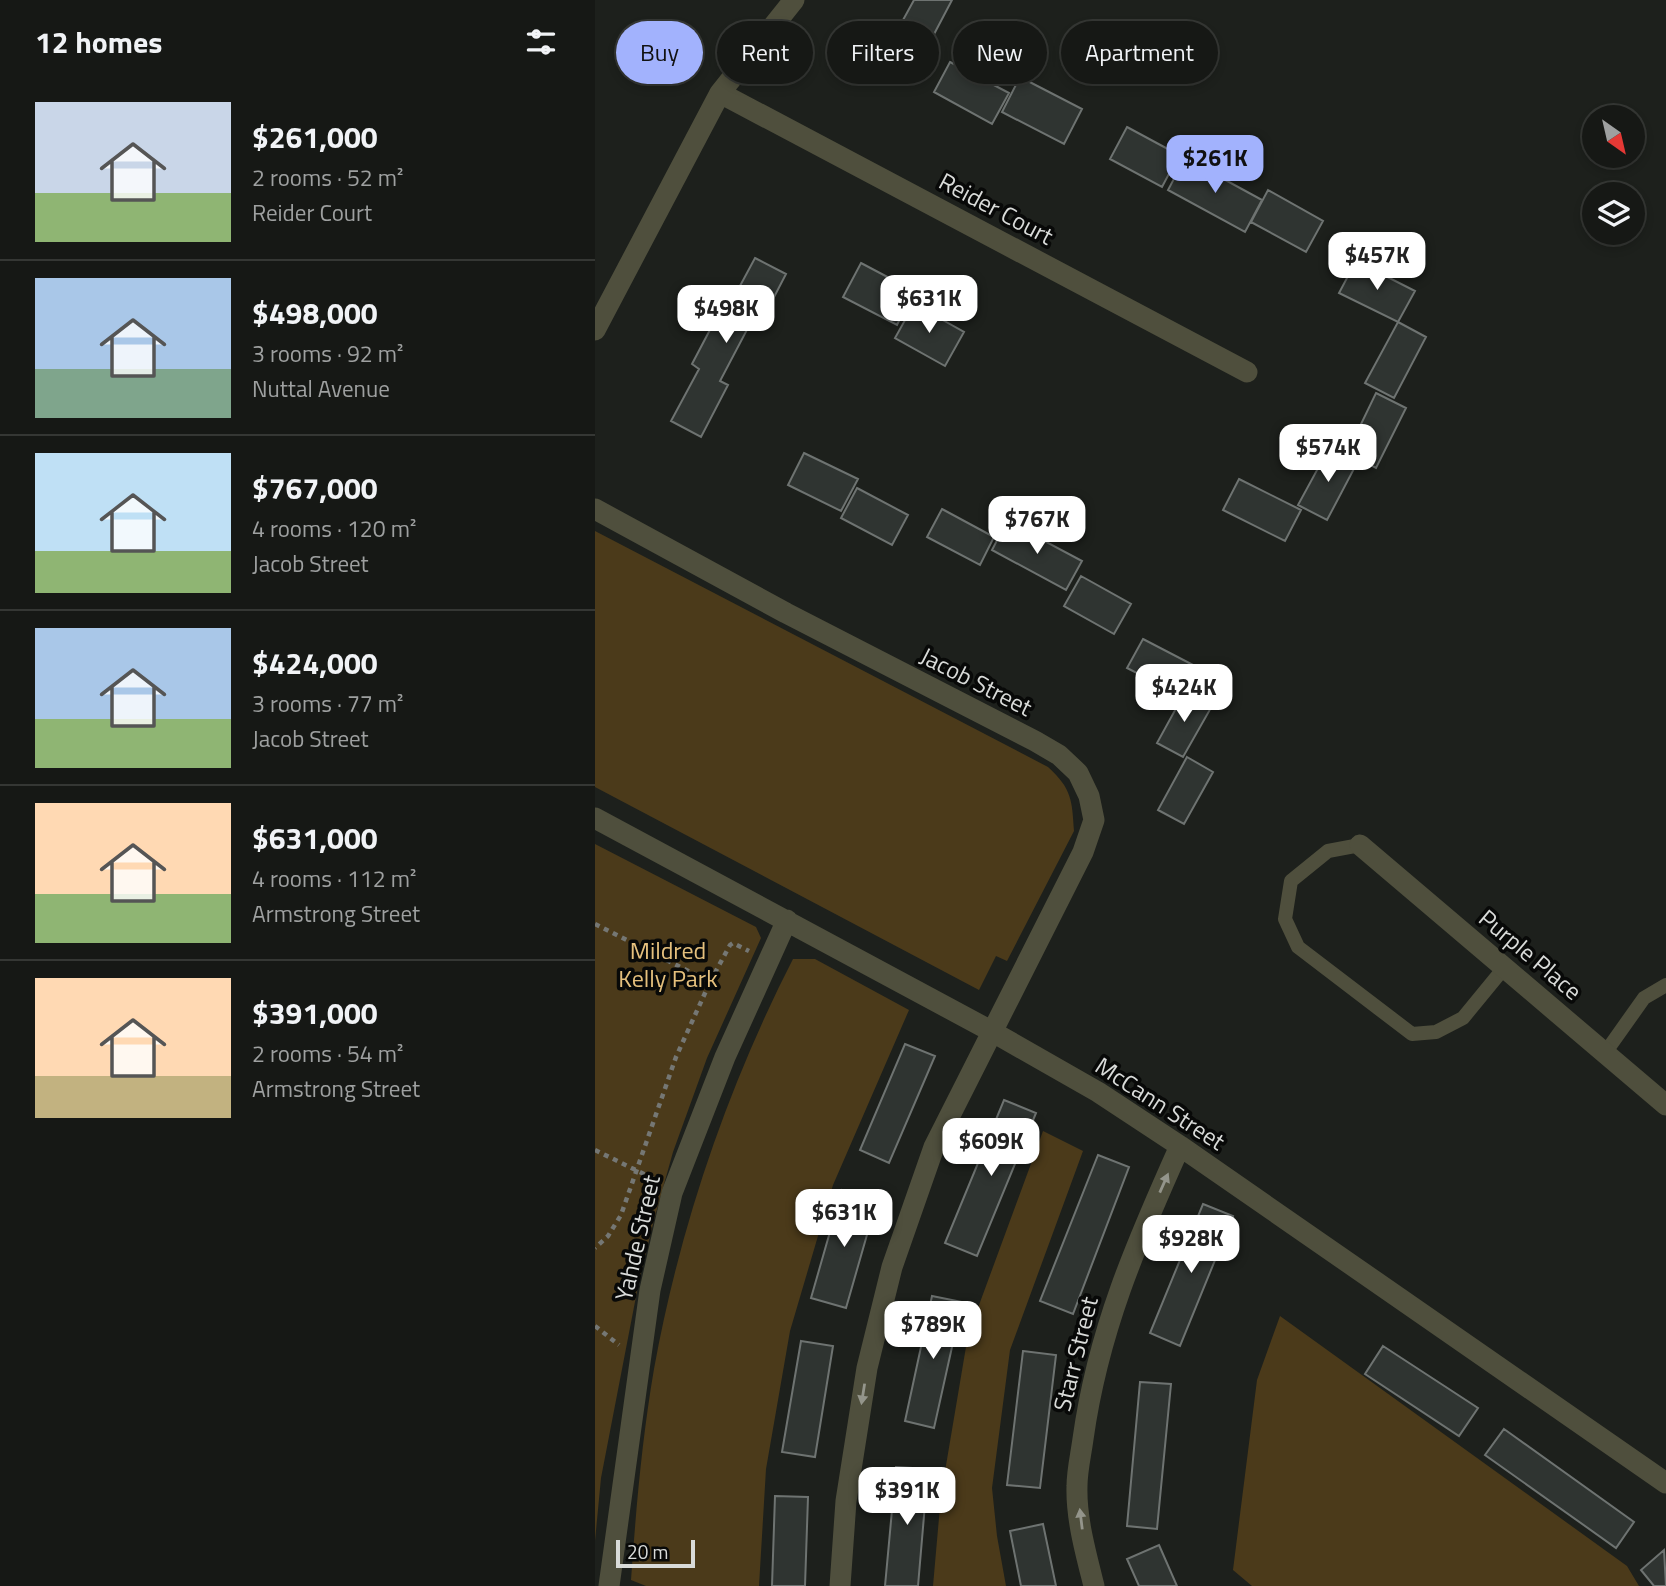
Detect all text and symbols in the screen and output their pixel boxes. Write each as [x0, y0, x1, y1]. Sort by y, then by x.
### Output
text: 12 homes [35, 19, 162, 65]
chip: Buy [616, 21, 703, 84]
chip: Rent [717, 21, 813, 84]
chip: Filters [827, 21, 939, 84]
chip: New [953, 21, 1047, 84]
chip: Apartment [1061, 21, 1218, 84]
icon: filters [522, 23, 560, 61]
north arrow [1582, 105, 1645, 168]
map controls [1582, 105, 1645, 245]
text: $261,000 [252, 114, 378, 160]
icon: home [91, 130, 175, 214]
pin: $261K [1166, 136, 1264, 195]
text: $261K [1182, 140, 1248, 175]
text: 2 rooms · 52 m² [252, 160, 403, 195]
street label: Reider Court [933, 163, 1061, 254]
button: layers [1582, 182, 1645, 245]
text: Reider Court [252, 195, 372, 230]
pin: $457K [1328, 232, 1426, 292]
text: $457K [1344, 237, 1410, 272]
pin: $631K [880, 276, 978, 335]
text: $631K [896, 280, 962, 315]
pin: $498K [677, 286, 775, 345]
text: $498,000 [252, 290, 378, 336]
text: $498K [693, 290, 759, 325]
icon: home [91, 306, 175, 390]
text: 3 rooms · 92 m² [252, 336, 403, 371]
text: Nuttal Avenue [252, 371, 390, 406]
pin: $574K [1279, 424, 1377, 484]
text: $574K [1295, 429, 1361, 464]
text: $767,000 [252, 465, 378, 511]
icon: home [91, 481, 175, 565]
pin: $767K [988, 496, 1086, 556]
text: $767K [1004, 501, 1070, 536]
text: 4 rooms · 120 m² [252, 511, 416, 546]
text: Jacob Street [252, 546, 369, 581]
street label: Jacob Street [914, 637, 1039, 725]
text: $424,000 [252, 640, 378, 686]
icon: home [91, 656, 175, 740]
pin: $424K [1135, 664, 1233, 724]
text: $424K [1151, 669, 1217, 704]
text: 3 rooms · 77 m² [252, 686, 403, 721]
text: Jacob Street [252, 721, 369, 756]
text: $631,000 [252, 815, 378, 861]
icon: home [91, 831, 175, 915]
text: 4 rooms · 112 m² [252, 861, 416, 896]
text: Armstrong Street [252, 896, 420, 931]
street label: Purple Place [1471, 900, 1590, 1008]
park label: Mildred Kelly Park [618, 932, 718, 996]
text: $391,000 [252, 990, 378, 1036]
icon: home [91, 1006, 175, 1090]
text: 2 rooms · 54 m² [252, 1036, 403, 1071]
street label: McCann Street [1088, 1048, 1233, 1159]
text: Armstrong Street [252, 1071, 420, 1106]
pin: $609K [942, 1118, 1040, 1178]
text: $609K [958, 1123, 1024, 1158]
street label: Yahde Street [605, 1171, 669, 1304]
one-way arrow [1159, 1173, 1170, 1194]
pin: $631K [795, 1190, 893, 1249]
text: $631K [811, 1194, 877, 1229]
pin: $928K [1142, 1216, 1240, 1275]
text: $928K [1158, 1220, 1224, 1255]
street label: Starr Street [1043, 1292, 1107, 1415]
pin: $789K [884, 1302, 982, 1361]
text: $789K [900, 1306, 966, 1341]
one-way arrow [857, 1383, 868, 1405]
pin: $391K [858, 1468, 956, 1527]
text: $391K [874, 1472, 940, 1507]
one-way arrow [1075, 1508, 1086, 1530]
scale bar [616, 1537, 695, 1569]
text: 20 m [627, 1537, 668, 1566]

